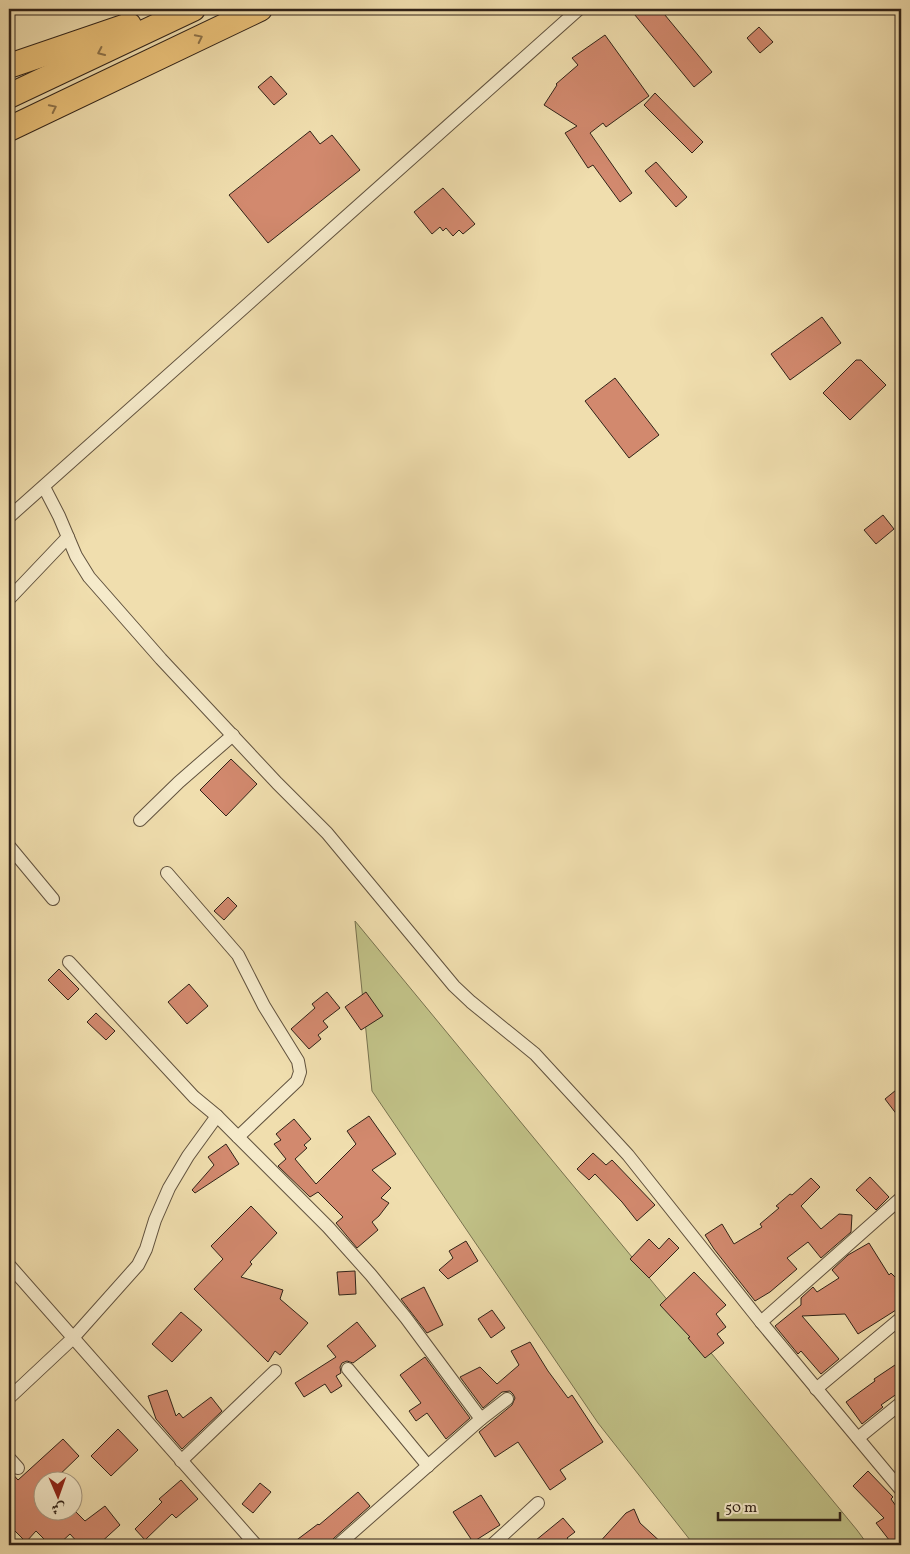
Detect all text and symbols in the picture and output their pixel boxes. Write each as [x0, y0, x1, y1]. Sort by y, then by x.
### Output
one-way arrow [194, 34, 203, 44]
one-way arrow [97, 46, 106, 56]
one-way arrow [48, 104, 57, 114]
north arrow [32, 1472, 82, 1522]
scale bar [718, 1489, 840, 1521]
text: ش [51, 1498, 66, 1517]
text: 50 m [725, 1498, 757, 1519]

